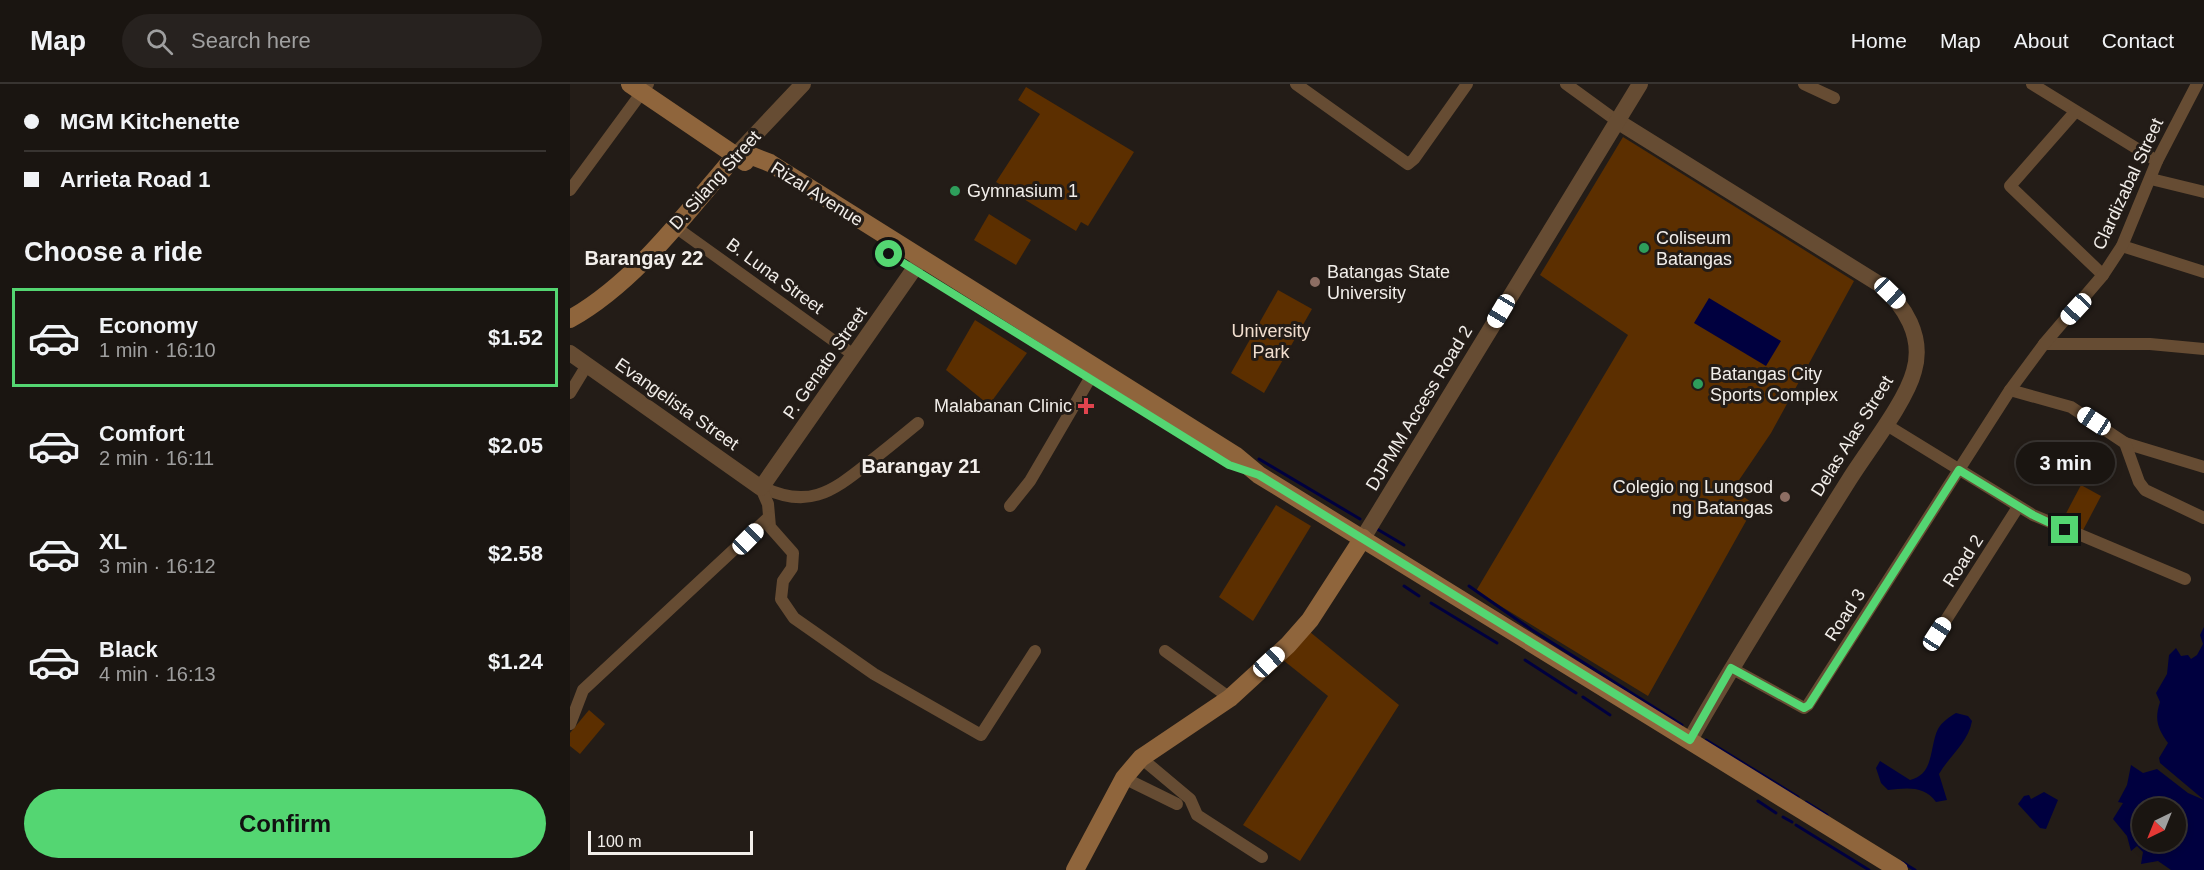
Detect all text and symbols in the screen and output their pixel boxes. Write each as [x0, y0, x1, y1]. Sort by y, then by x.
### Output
search box [122, 14, 542, 68]
text: Map [30, 25, 86, 56]
icon: search [143, 25, 176, 58]
text: Search here [191, 28, 311, 53]
text: Home [1851, 29, 1907, 52]
text: Map [1940, 29, 1981, 52]
text: About [2014, 29, 2069, 52]
text: Contact [2102, 29, 2174, 52]
text: MGM Kitchenette [60, 109, 240, 134]
street label: Clardizabal Street [2089, 115, 2167, 253]
street label: D. Silang Street [665, 126, 765, 234]
street label: Rizal Avenue [767, 158, 867, 230]
text: Arrieta Road 1 [60, 167, 210, 192]
place label: Gymnasium 1 [967, 181, 1078, 201]
marker: Gymnasium 1 [948, 184, 962, 198]
place label: Coliseum Batangas [1656, 228, 1732, 269]
street label: B. Luna Street [723, 234, 827, 318]
text: Choose a ride [24, 237, 203, 267]
route start [875, 240, 902, 267]
marker: Coliseum Batangas [1637, 241, 1651, 255]
district label: Barangay 22 [585, 247, 703, 269]
place label: Batangas State University [1327, 262, 1450, 303]
car [1871, 274, 1909, 312]
marker: Batangas State University [1308, 275, 1322, 289]
car [2057, 290, 2095, 328]
car [1484, 291, 1518, 331]
street label: P. Genato Street [779, 303, 871, 423]
icon: car [27, 311, 81, 365]
text: Economy [99, 313, 198, 338]
park label: University Park [1231, 321, 1311, 362]
street label: DJPMM Access Road 2 [1362, 322, 1476, 494]
text: $1.52 [488, 325, 543, 350]
text: 1 min · 16:10 [99, 339, 216, 361]
street label: Evangelista Street [611, 354, 743, 454]
place label: Batangas City Sports Complex [1710, 364, 1838, 405]
street label: Delas Alas Street [1807, 372, 1897, 500]
marker: Batangas City Sports Complex [1691, 377, 1705, 391]
place label: Malabanan Clinic [934, 396, 1072, 416]
marker: Malabanan Clinic [1077, 397, 1095, 415]
car [2074, 404, 2114, 438]
icon: car [27, 419, 81, 473]
text: Comfort [99, 421, 185, 446]
text: $2.05 [488, 433, 543, 458]
callout: 3 min [2016, 443, 2114, 485]
text: 2 min · 16:11 [99, 447, 214, 469]
text: 3 min [2039, 452, 2092, 474]
district label: Barangay 21 [862, 455, 980, 477]
place label: Colegio ng Lungsod ng Batangas [1613, 477, 1773, 518]
marker: Colegio ng Lungsod ng Batangas [1778, 490, 1792, 504]
route end [2051, 516, 2078, 543]
car [729, 520, 767, 558]
icon: car [27, 527, 81, 581]
text: XL [99, 529, 127, 554]
street label: Road 2 [1939, 531, 1987, 591]
text: $2.58 [488, 541, 543, 566]
text: 3 min · 16:12 [99, 555, 216, 577]
street label: Road 3 [1821, 585, 1869, 645]
car [1920, 614, 1954, 654]
icon: car [27, 635, 81, 689]
text: Black [99, 637, 158, 662]
car [1250, 643, 1288, 681]
text: $1.24 [488, 649, 543, 674]
text: 4 min · 16:13 [99, 663, 216, 685]
button: Confirm [24, 789, 546, 858]
north arrow [2132, 798, 2186, 852]
map controls [2132, 798, 2186, 852]
scale bar [588, 828, 753, 856]
text: 100 m [597, 833, 641, 850]

